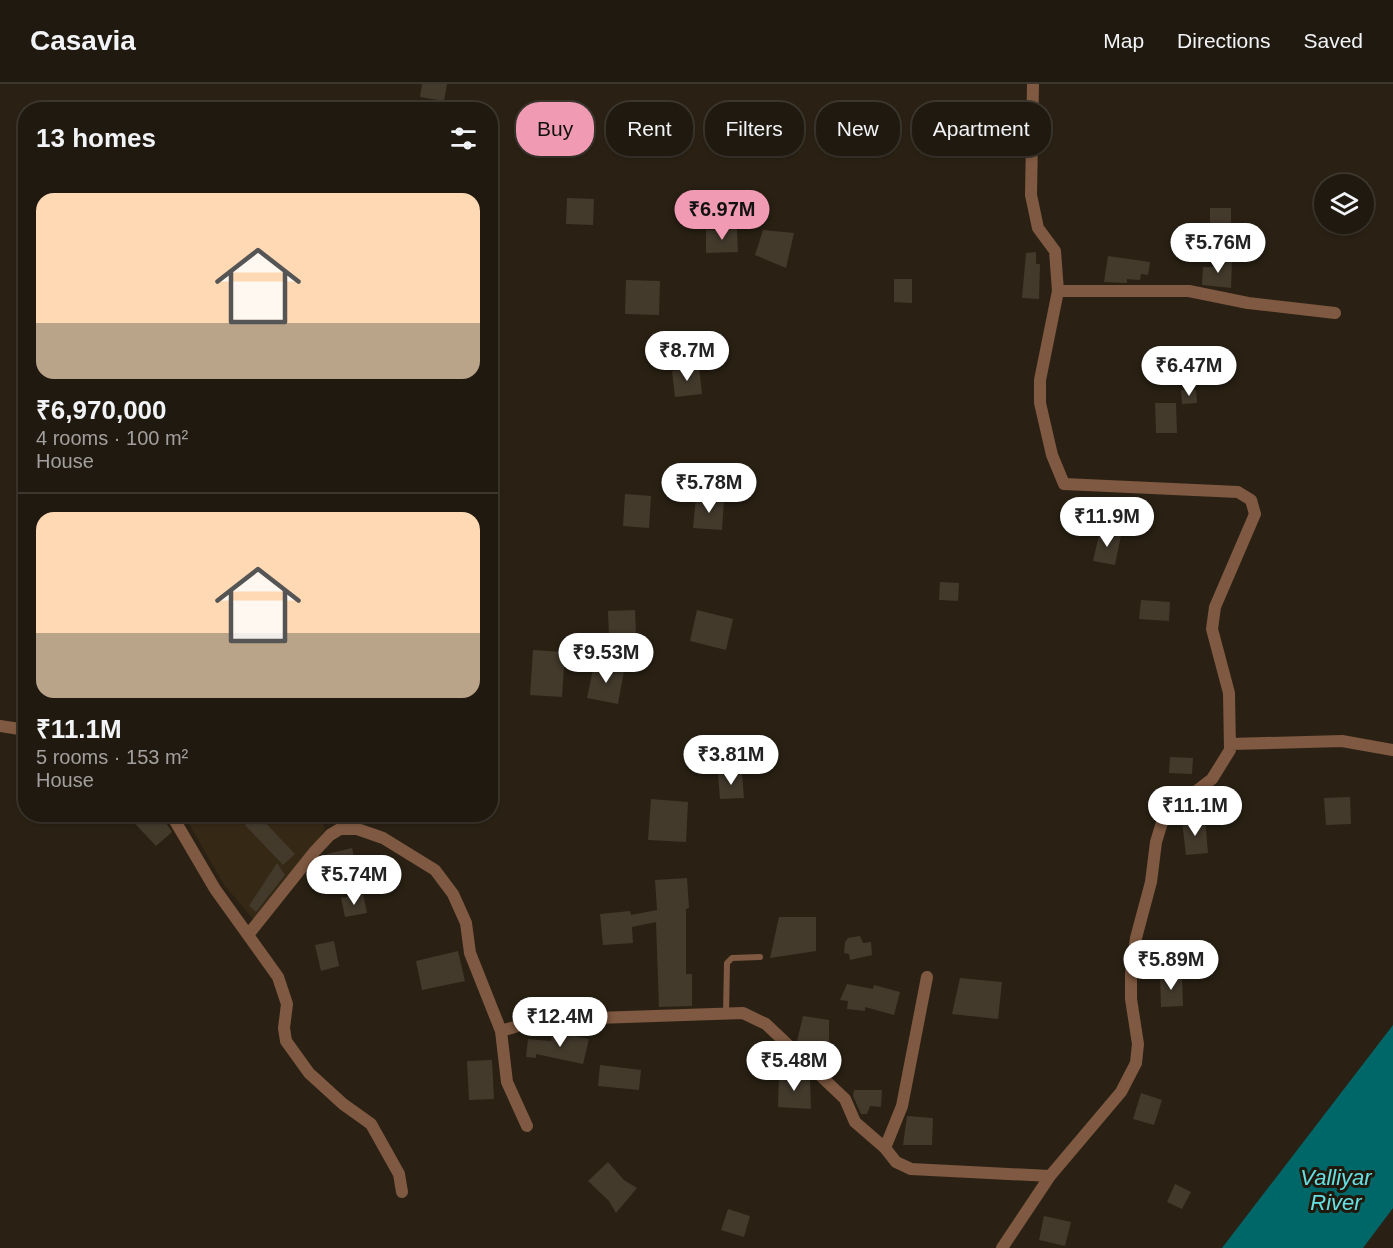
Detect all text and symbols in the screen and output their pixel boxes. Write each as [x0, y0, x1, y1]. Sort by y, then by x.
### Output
text: Casavia [30, 25, 136, 56]
text: Map [1103, 29, 1144, 52]
text: Directions [1177, 29, 1270, 52]
text: Saved [1303, 29, 1363, 52]
chip: Buy [516, 102, 594, 156]
chip: Rent [606, 102, 693, 156]
chip: Filters [705, 102, 804, 156]
chip: New [816, 102, 900, 156]
chip: Apartment [912, 102, 1051, 156]
icon: filters [447, 122, 480, 155]
text: 13 homes [36, 123, 156, 153]
map controls [1314, 174, 1374, 234]
button: layers [1314, 174, 1374, 234]
pin: ₹6.97M [673, 190, 771, 241]
text: ₹6.97M [688, 198, 756, 220]
pin: ₹5.76M [1169, 223, 1267, 274]
text: ₹5.76M [1184, 231, 1252, 253]
icon: home [204, 232, 312, 340]
pin: ₹8.7M [645, 331, 729, 382]
text: ₹8.7M [659, 339, 715, 361]
pin: ₹6.47M [1140, 346, 1238, 397]
text: ₹6.47M [1155, 354, 1223, 376]
text: ₹6,970,000 [36, 395, 167, 425]
text: 4 rooms · 100 m² [36, 427, 188, 449]
text: House [36, 450, 94, 472]
pin: ₹5.78M [660, 463, 758, 514]
text: ₹5.78M [675, 471, 743, 493]
pin: ₹11.9M [1058, 497, 1156, 548]
text: ₹11.9M [1074, 505, 1140, 527]
icon: home [204, 551, 312, 659]
pin: ₹9.53M [557, 633, 655, 684]
text: ₹9.53M [572, 641, 640, 663]
text: ₹11.1M [36, 714, 122, 744]
pin: ₹3.81M [682, 735, 780, 786]
text: ₹3.81M [697, 743, 765, 765]
text: 5 rooms · 153 m² [36, 746, 188, 768]
text: House [36, 769, 94, 791]
pin: ₹11.1M [1146, 786, 1244, 837]
text: ₹11.1M [1162, 794, 1228, 816]
pin: ₹5.74M [305, 855, 403, 906]
text: ₹5.74M [320, 863, 388, 885]
pin: ₹5.89M [1122, 940, 1220, 991]
text: ₹5.89M [1137, 948, 1205, 970]
pin: ₹12.4M [511, 997, 609, 1048]
text: ₹12.4M [526, 1005, 594, 1027]
pin: ₹5.48M [745, 1041, 843, 1092]
text: ₹5.48M [760, 1049, 828, 1071]
water label: Valliyar River [1300, 1165, 1373, 1215]

